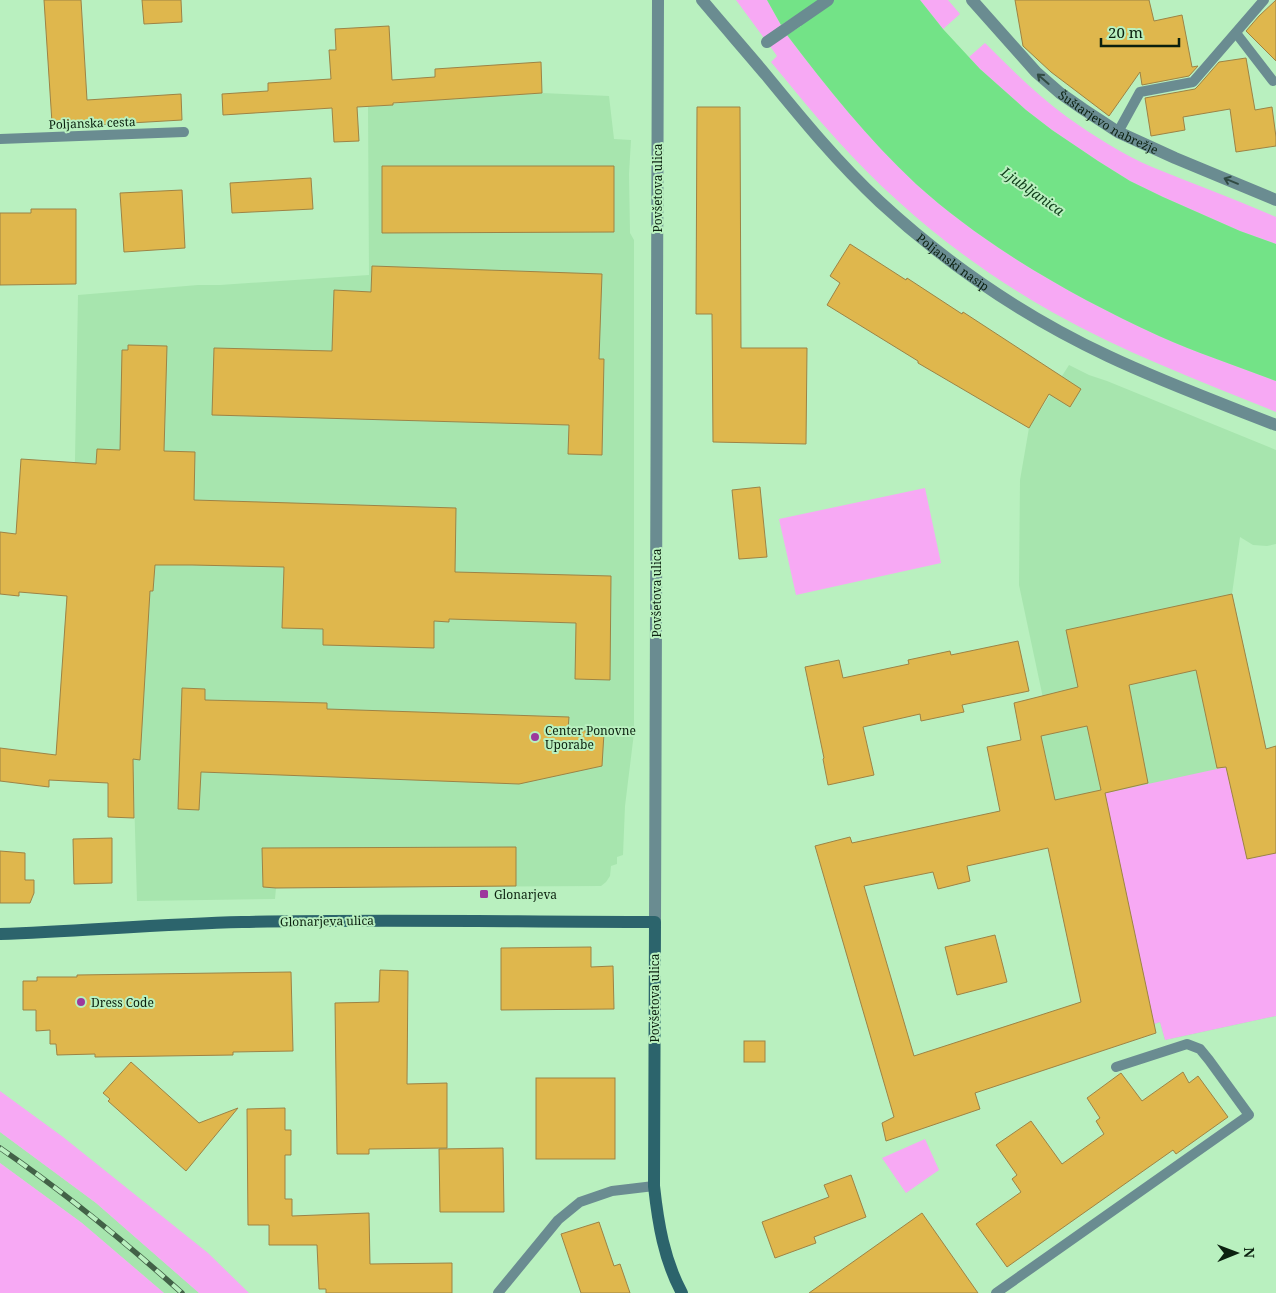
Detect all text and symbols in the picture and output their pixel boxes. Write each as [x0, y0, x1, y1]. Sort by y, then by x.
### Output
scale bar [1101, 15, 1178, 47]
text: 20 m [1108, 22, 1143, 42]
one-way arrow [1037, 73, 1050, 84]
street label: Šuštarjevo nabrežje [1055, 86, 1161, 158]
street label: Poljanska cesta [48, 113, 136, 133]
street label: Povšetova ulica [649, 143, 666, 232]
water label: Ljubljanica [997, 162, 1069, 220]
one-way arrow [1224, 176, 1239, 185]
street label: Poljanski nasip [913, 229, 993, 295]
street label: Povšetova ulica [648, 548, 665, 637]
place label: Center Ponovne Uporabe [545, 722, 636, 753]
marker: Center Ponovne Uporabe [529, 731, 541, 743]
place label: Glonarjeva [494, 886, 557, 903]
marker: Glonarjeva [478, 888, 490, 900]
street label: Glonarjeva ulica [280, 912, 374, 930]
street label: Povšetova ulica [646, 953, 663, 1042]
place label: Dress Code [91, 994, 154, 1011]
marker: Dress Code [75, 996, 87, 1008]
north arrow [1211, 1228, 1261, 1278]
text: N [1240, 1247, 1259, 1258]

